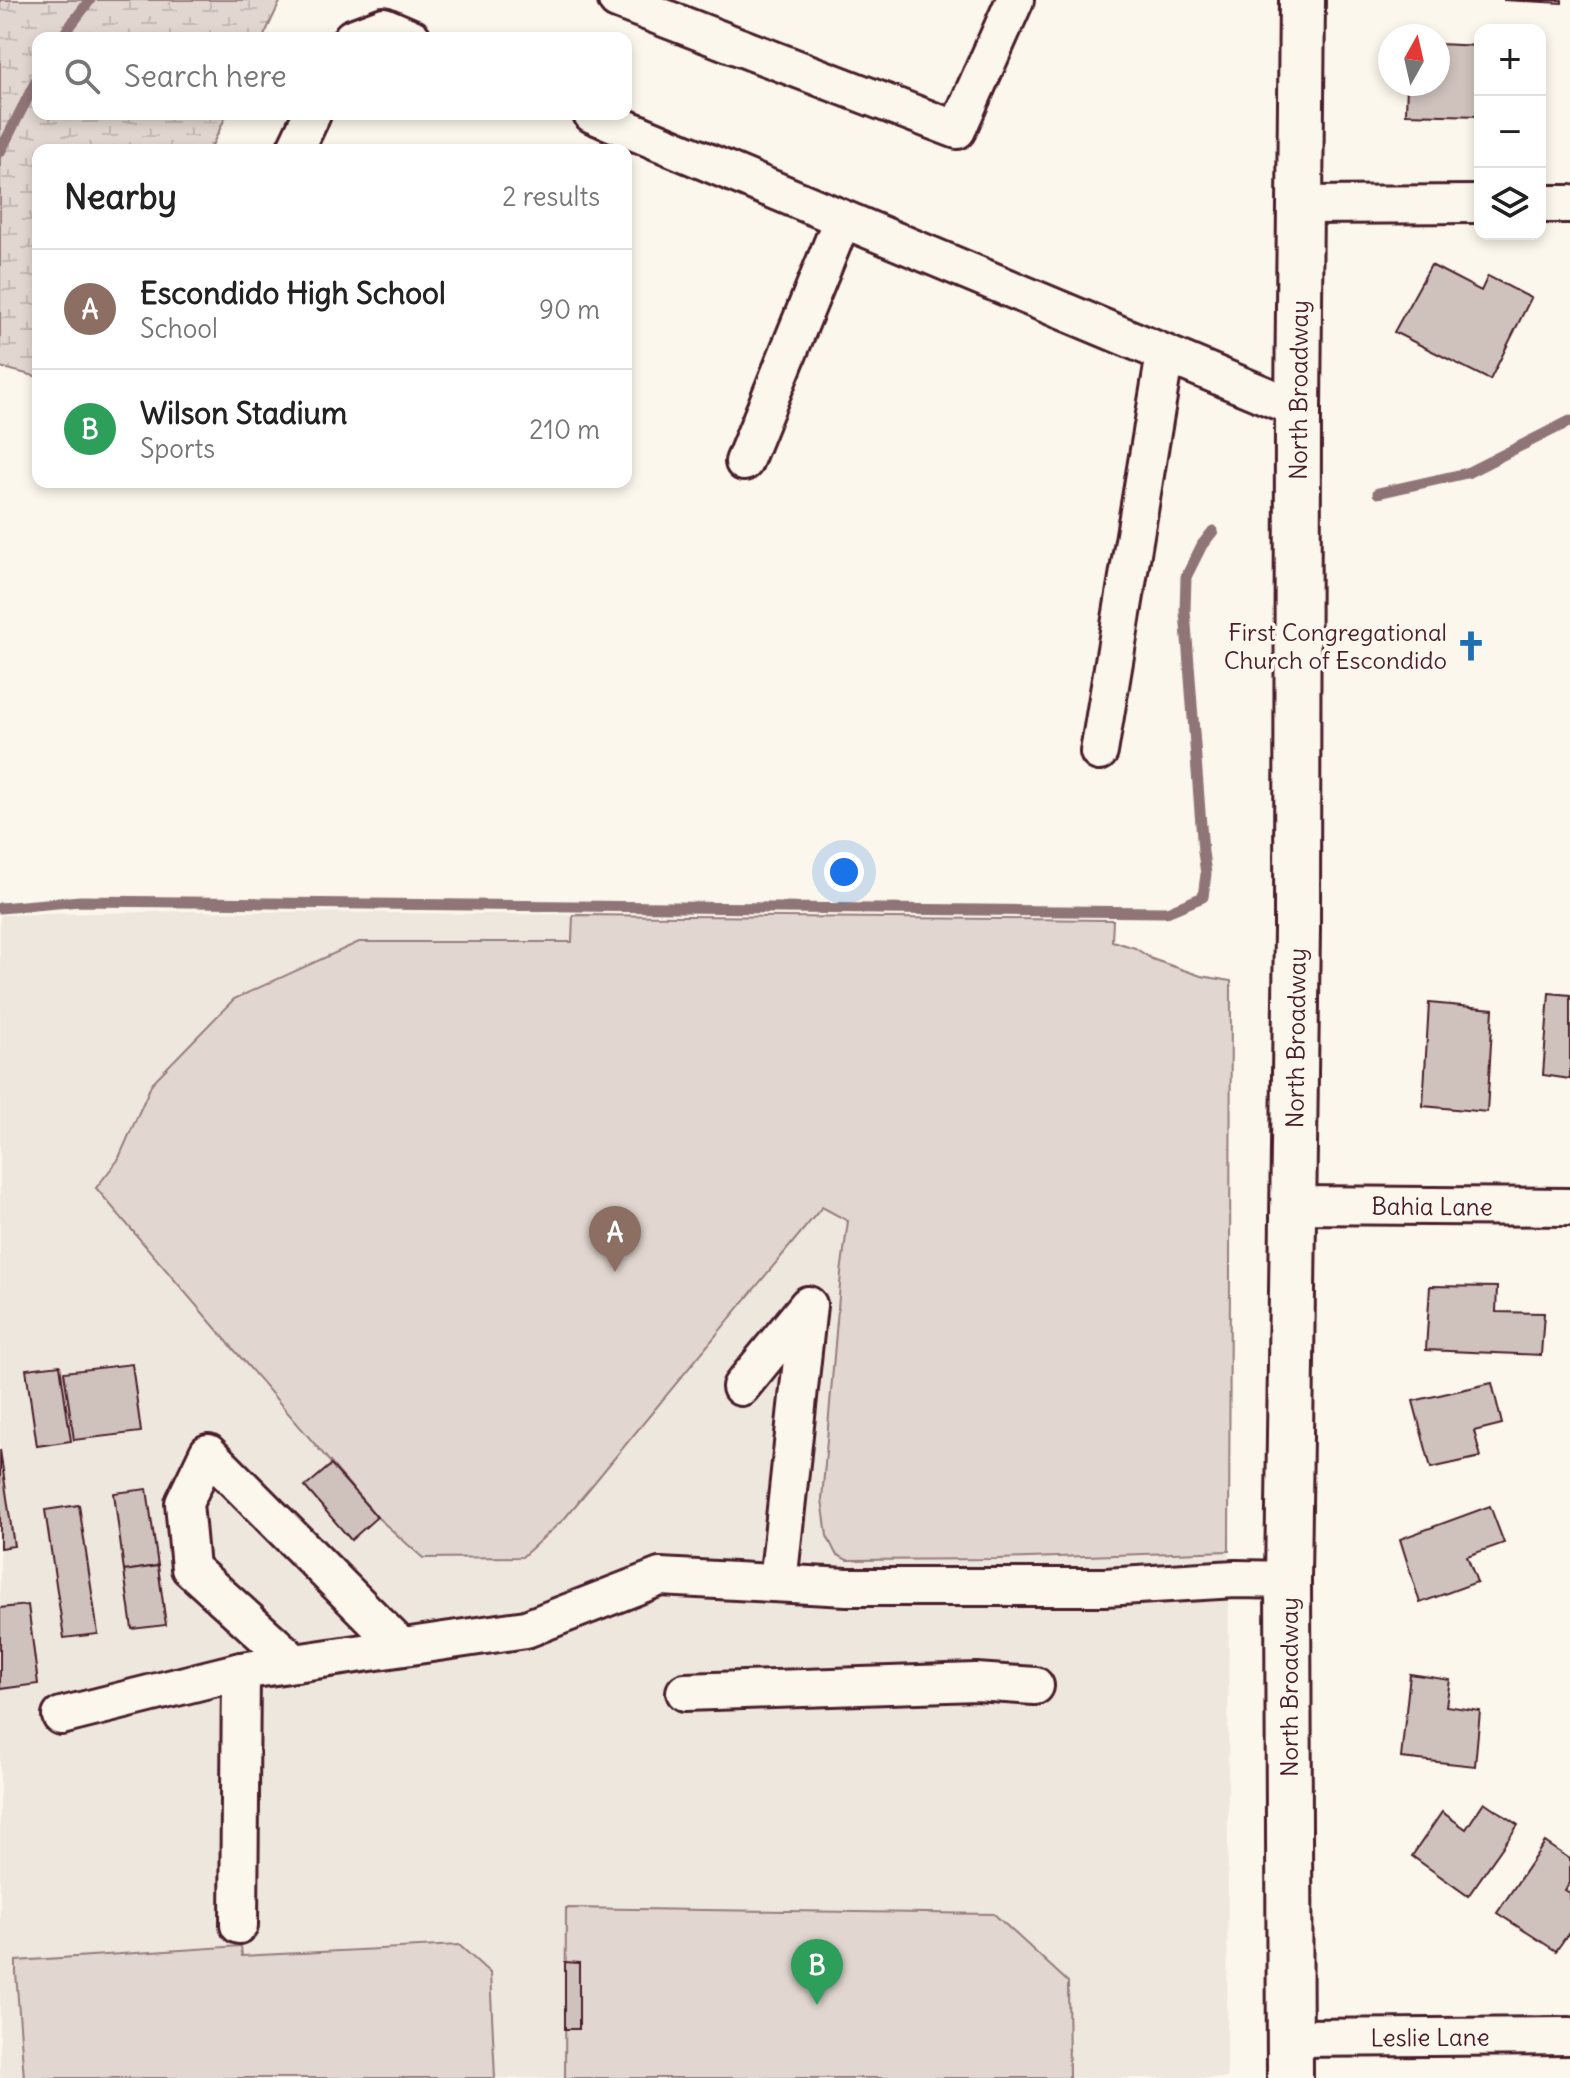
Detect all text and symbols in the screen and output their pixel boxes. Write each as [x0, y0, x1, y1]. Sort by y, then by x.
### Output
north arrow [1378, 24, 1450, 96]
map controls [1474, 24, 1546, 240]
button: + [1474, 24, 1546, 96]
search box [32, 32, 632, 120]
icon: search [60, 54, 104, 98]
text: Search here [124, 57, 287, 95]
button: − [1474, 96, 1546, 168]
button: layers [1474, 168, 1546, 240]
text: Nearby [64, 175, 177, 218]
text: 2 results [502, 180, 600, 213]
text: Escondido High School [140, 274, 446, 312]
text: A [82, 293, 98, 326]
text: 90 m [539, 293, 600, 326]
street label: North Broadway [1283, 300, 1314, 480]
text: School [140, 312, 218, 345]
text: Wilson Stadium [140, 394, 347, 432]
text: B [81, 413, 99, 446]
text: 210 m [529, 413, 600, 446]
text: Sports [140, 432, 215, 465]
place label: First Congregational Church of Escondido [1224, 617, 1447, 675]
church icon: First Congregational Church of Escondido [1454, 629, 1488, 663]
your location [824, 852, 864, 892]
street label: North Broadway [1279, 948, 1312, 1128]
street label: Bahia Lane [1371, 1191, 1493, 1221]
pin: A [589, 1206, 641, 1272]
street label: North Broadway [1274, 1597, 1304, 1777]
pin: B [791, 1939, 843, 2005]
street label: Leslie Lane [1370, 2022, 1490, 2052]

